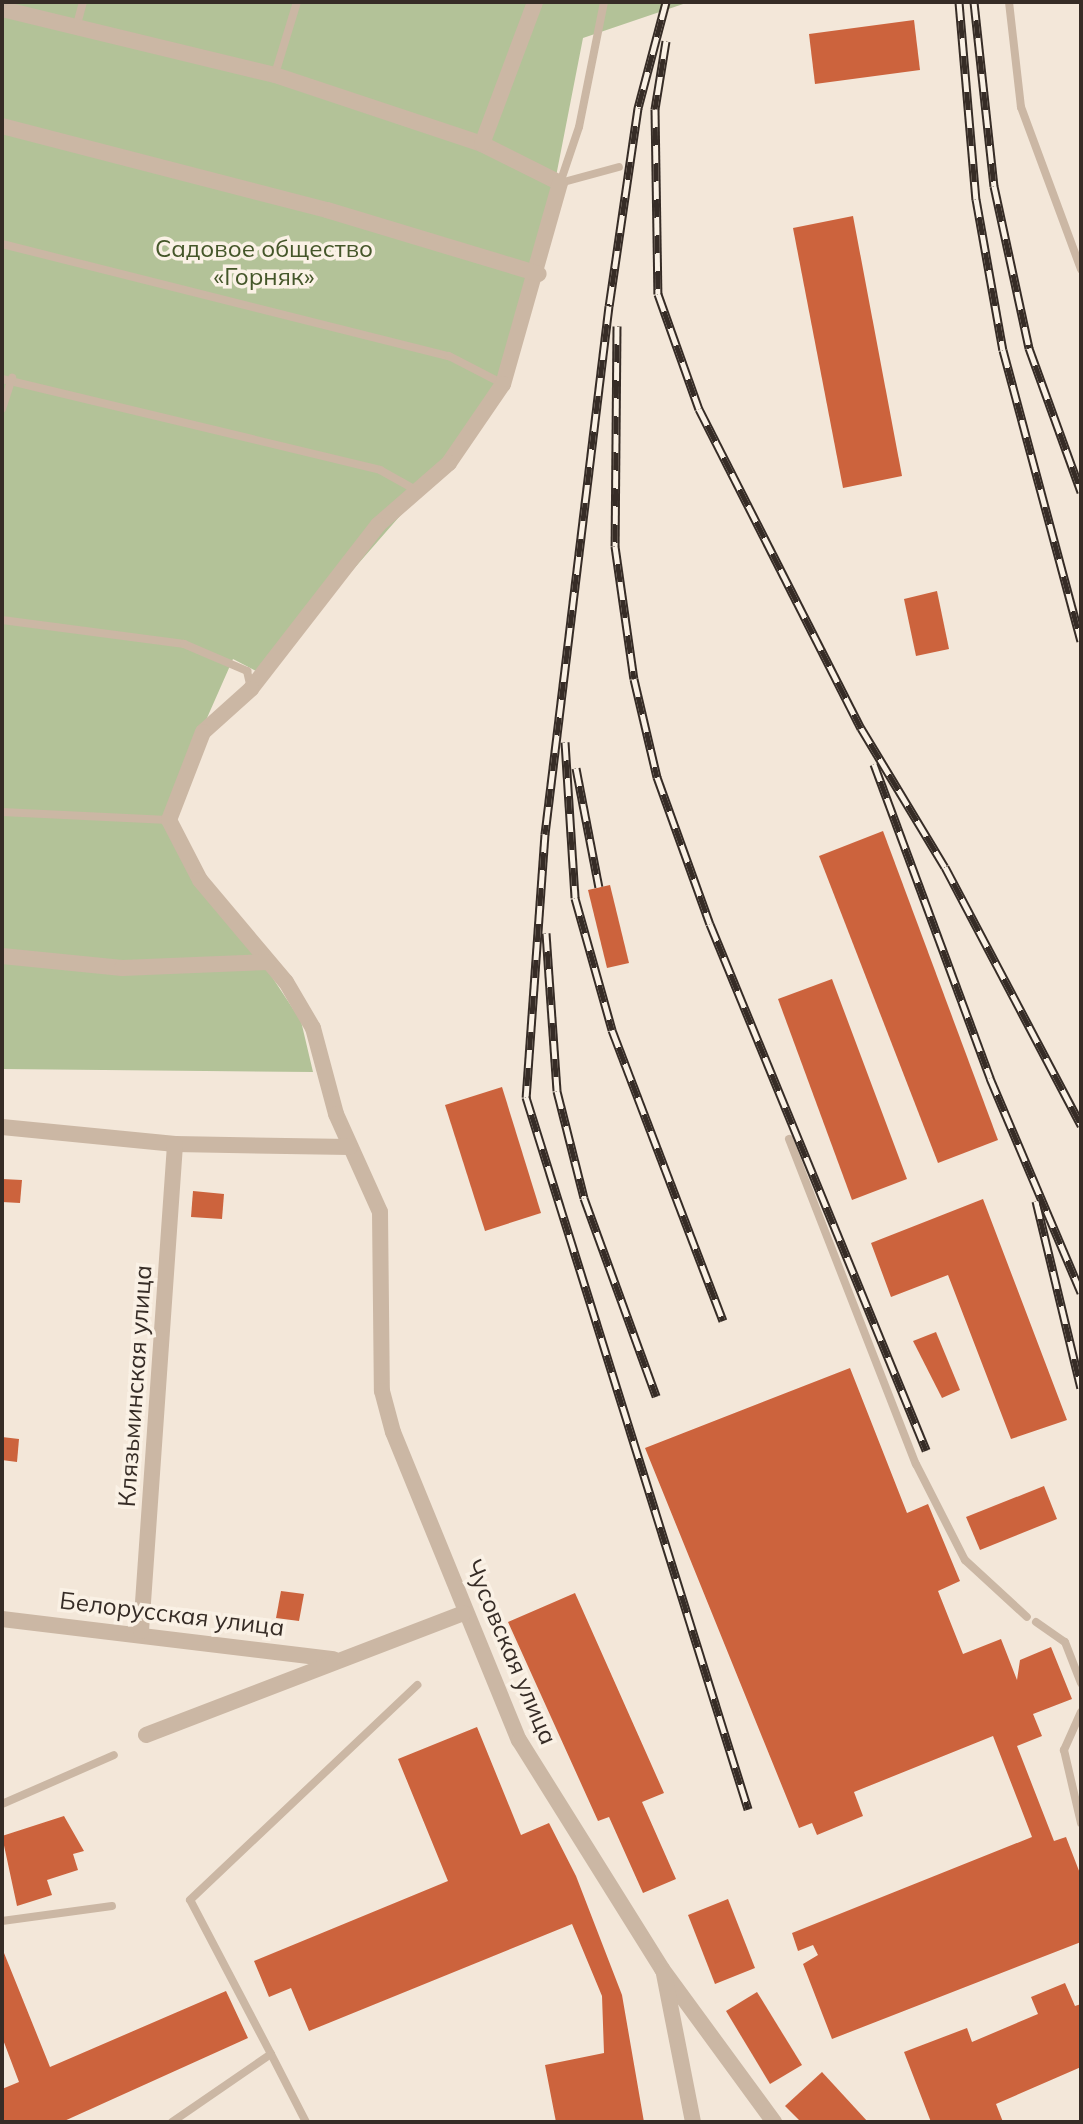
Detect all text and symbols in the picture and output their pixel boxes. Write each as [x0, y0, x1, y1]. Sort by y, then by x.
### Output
park label: Садовое общество «Горняк» [155, 235, 373, 291]
street label: Клязьминская улица [112, 1264, 158, 1508]
street label: Чусовская улица [459, 1555, 563, 1749]
street label: Белорусская улица [58, 1586, 286, 1642]

